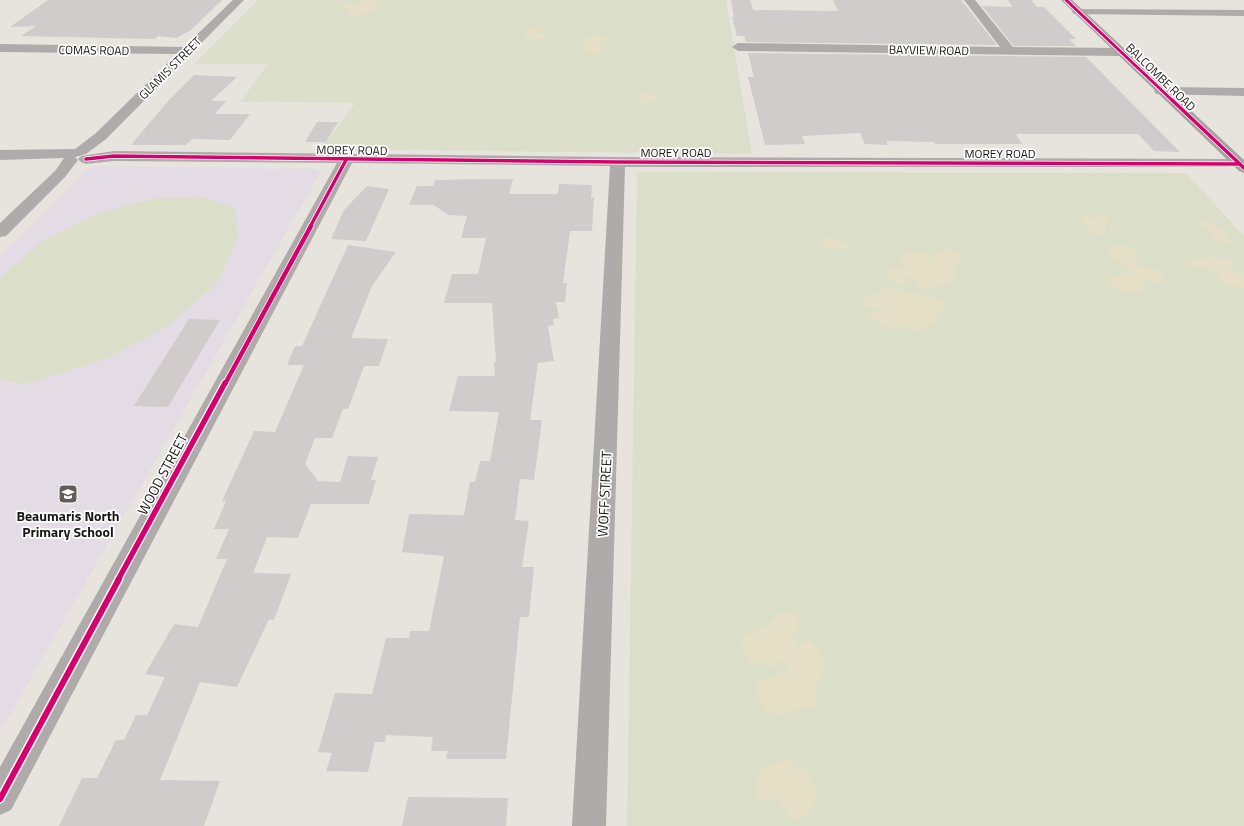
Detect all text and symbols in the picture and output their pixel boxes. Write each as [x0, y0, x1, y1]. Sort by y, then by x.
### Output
street label: GLAMIS STREET [134, 32, 206, 104]
street label: BALCOMBE ROAD [1122, 39, 1201, 116]
street label: COMAS ROAD [59, 40, 130, 60]
street label: BAYVIEW ROAD [889, 40, 970, 60]
street label: MOREY ROAD [316, 140, 388, 160]
street label: MOREY ROAD [640, 143, 712, 162]
street label: MOREY ROAD [964, 144, 1036, 163]
street label: WOOD STREET [132, 429, 193, 518]
street label: WOFF STREET [591, 450, 617, 537]
school or university icon: Beaumaris North Primary School [57, 483, 79, 505]
place label: Beaumaris North Primary School [16, 505, 120, 542]

